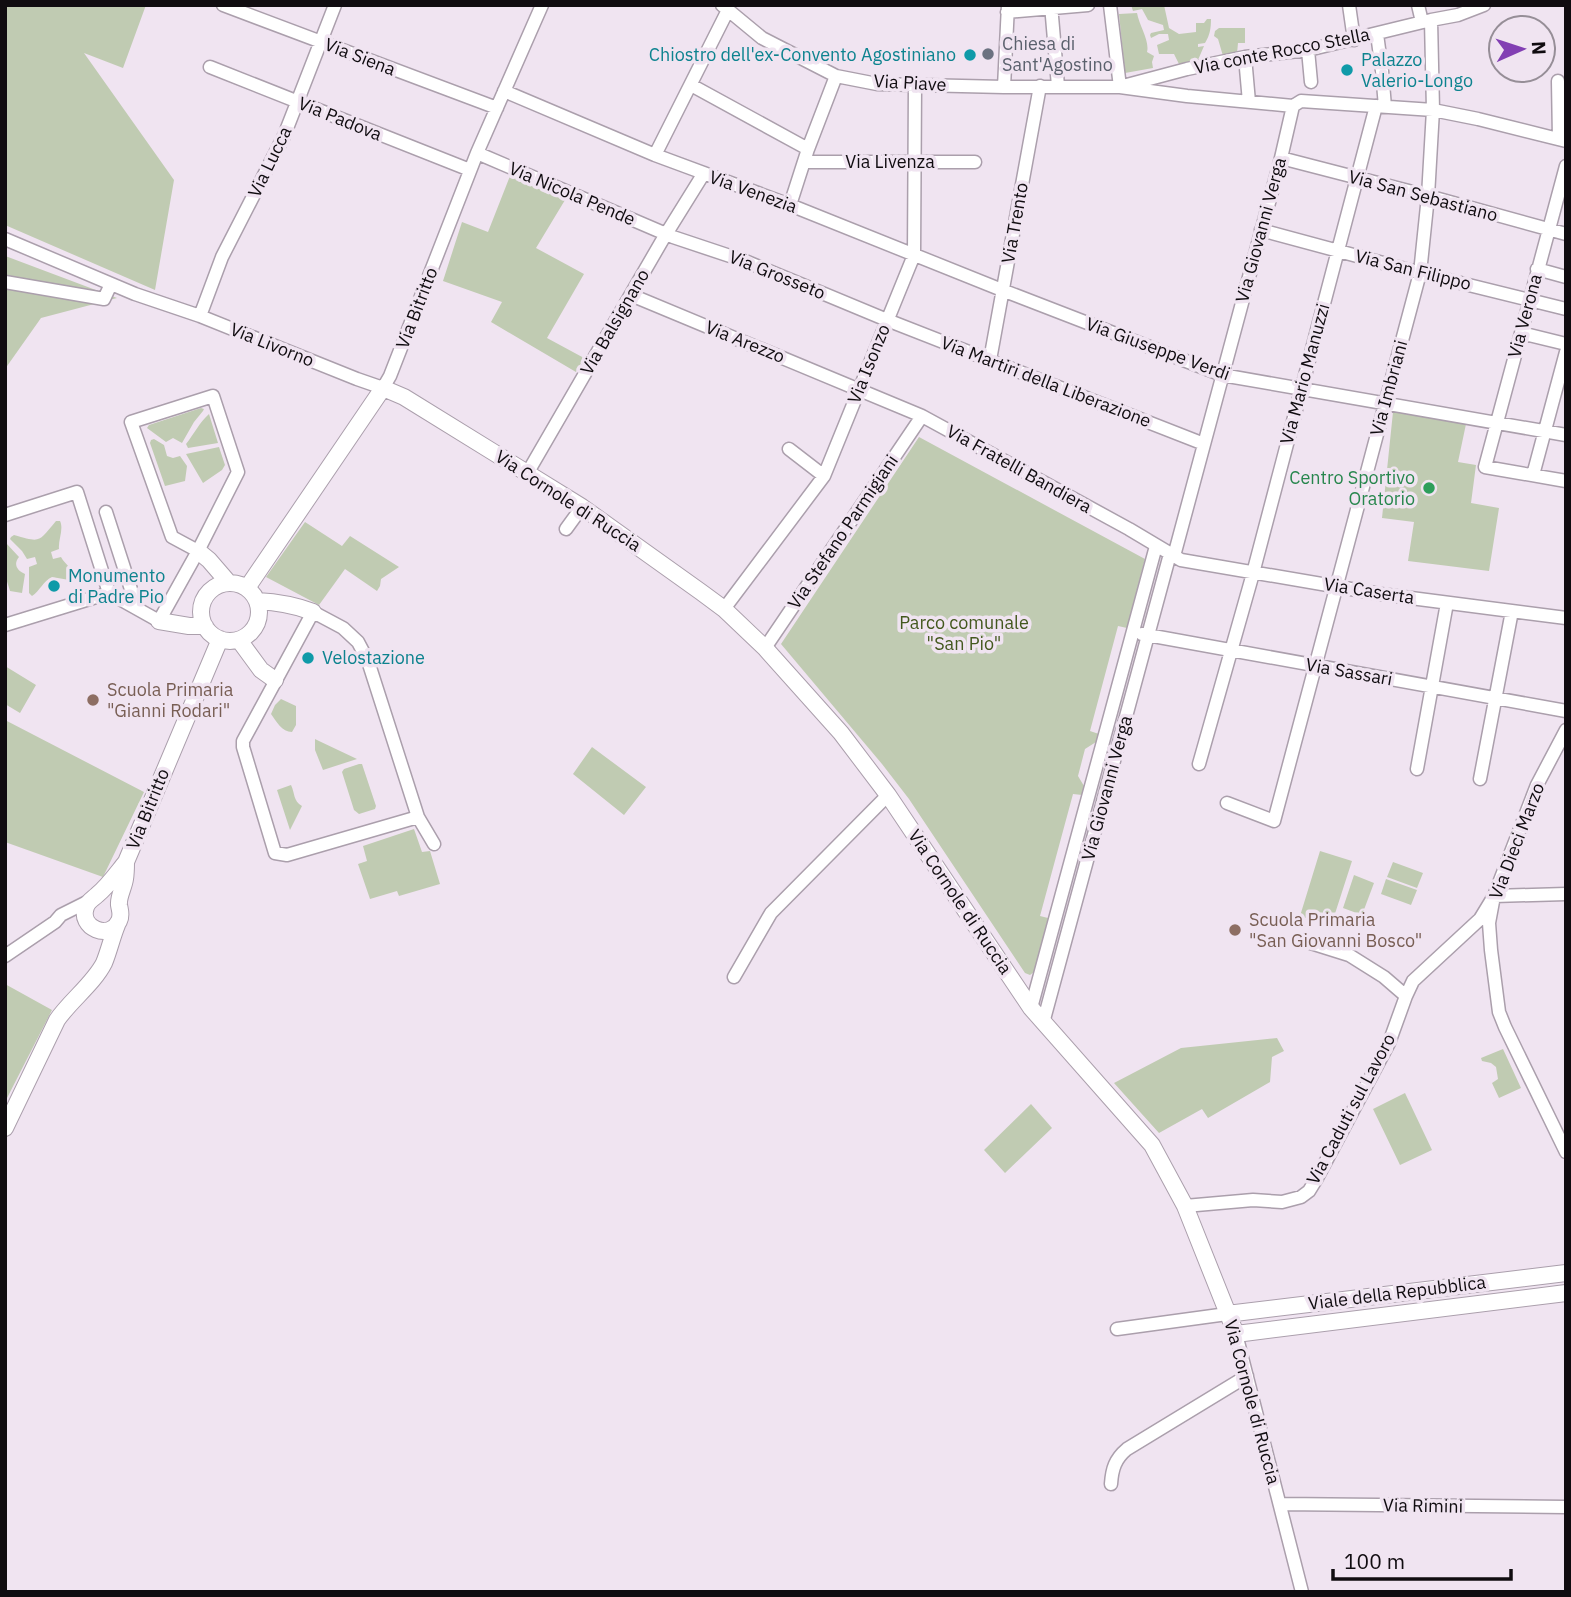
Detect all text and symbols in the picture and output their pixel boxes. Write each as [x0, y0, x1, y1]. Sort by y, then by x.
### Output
north arrow [1487, 14, 1557, 84]
street label: Via conte Rocco Stella [1192, 22, 1372, 79]
place label: Chiesa di Sant'Agostino [1002, 32, 1113, 76]
street label: Via Siena [322, 33, 399, 81]
text: N [1527, 41, 1551, 56]
place label: Chiostro dell'ex-Convento Agostiniano [649, 43, 956, 66]
marker: Chiesa di Sant'Agostino [980, 46, 996, 62]
marker: Chiostro dell'ex-Convento Agostiniano [962, 47, 978, 63]
place label: Palazzo Valerio-Longo [1361, 48, 1473, 92]
marker: Palazzo Valerio-Longo [1339, 62, 1355, 78]
street label: Via Piave [873, 69, 947, 96]
street label: Via Padova [295, 91, 386, 146]
street label: Via Lucca [243, 122, 297, 201]
street label: Via Livenza [845, 150, 935, 173]
street label: Via Giovanni Verga [1230, 154, 1291, 305]
street label: Via Nicola Pende [505, 157, 639, 231]
street label: Via Venezia [706, 165, 801, 218]
street label: Via San Sebastiano [1346, 165, 1500, 227]
street label: Via Trento [996, 181, 1033, 265]
street label: Via San Filippo [1353, 244, 1474, 295]
street label: Via Grosseto [726, 245, 829, 304]
street label: Via Bitritto [390, 264, 443, 352]
street label: Via Balsignano [575, 265, 654, 379]
street label: Via Verona [1502, 271, 1547, 360]
street label: Via Mario Manuzzi [1275, 301, 1334, 447]
street label: Via Giuseppe Verdi [1083, 312, 1234, 385]
street label: Via Arezzo [702, 315, 788, 368]
street label: Via Livorno [227, 317, 318, 372]
street label: Via Isonzo [842, 321, 895, 407]
street label: Via Martiri della Liberazione [938, 331, 1155, 432]
street label: Via Imbriani [1365, 338, 1412, 438]
street label: Via Fratelli Bandiera [943, 419, 1096, 518]
street label: Via Cornole di Ruccia [491, 445, 646, 557]
street label: Via Stefano Parmigiani [782, 450, 903, 613]
place label: Centro Sportivo Oratorio [1289, 466, 1415, 510]
marker: Centro Sportivo Oratorio [1421, 480, 1437, 496]
place label: Monumento di Padre Pio [68, 564, 165, 608]
street label: Via Caserta [1322, 572, 1416, 609]
marker: Monumento di Padre Pio [46, 578, 62, 594]
park label: Parco comunale "San Pio" [899, 611, 1029, 655]
place label: Velostazione [322, 646, 425, 669]
marker: Velostazione [300, 650, 316, 666]
street label: Via Sassari [1304, 653, 1394, 690]
place label: Scuola Primaria "Gianni Rodari" [107, 678, 234, 722]
marker: Scuola Primaria "Gianni Rodari" [85, 692, 101, 708]
street label: Via Giovanni Verga [1076, 712, 1137, 863]
street label: Via Bitritto [121, 765, 174, 853]
street label: Via Dieci Marzo [1484, 779, 1549, 902]
street label: Via Cornole di Ruccia [903, 825, 1018, 979]
place label: Scuola Primaria "San Giovanni Bosco" [1249, 908, 1422, 952]
marker: Scuola Primaria "San Giovanni Bosco" [1227, 922, 1243, 938]
street label: Via Caduti sul Lavoro [1301, 1029, 1400, 1188]
street label: Viale della Repubblica [1307, 1270, 1487, 1315]
street label: Via Cornole di Ruccia [1219, 1317, 1286, 1487]
street label: Via Rimini [1383, 1493, 1463, 1518]
scale bar [1333, 1538, 1512, 1582]
text: 100 m [1344, 1547, 1405, 1575]

